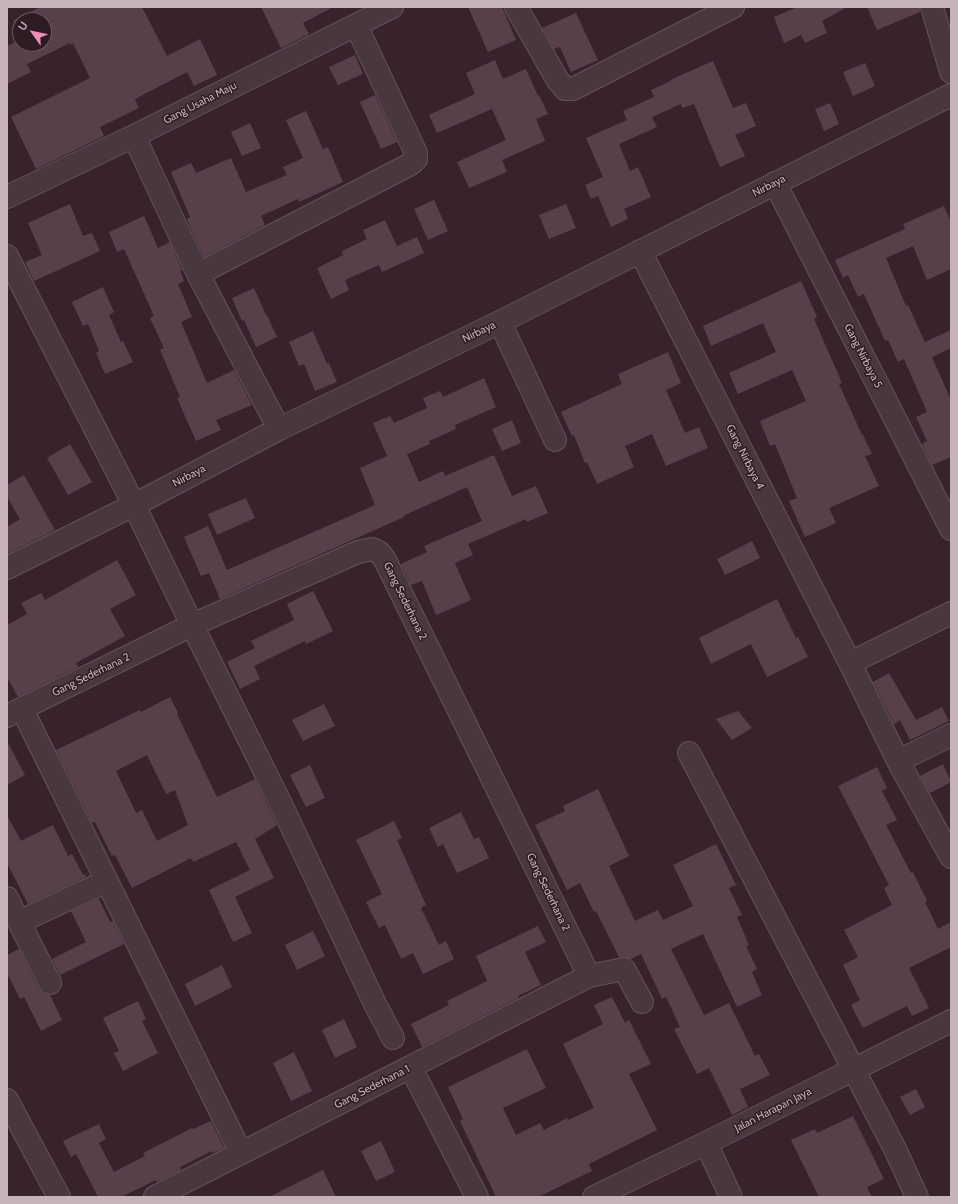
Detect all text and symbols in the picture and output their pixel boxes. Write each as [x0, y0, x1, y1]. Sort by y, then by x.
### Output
north arrow [12, 12, 52, 52]
text: U [15, 19, 31, 33]
street label: Gang Usaha Maju [161, 79, 239, 127]
street label: Nirbaya [750, 172, 788, 200]
street label: Nirbaya [460, 318, 498, 346]
street label: Gang Nirbaya 5 [841, 322, 885, 390]
street label: Gang Nirbaya 4 [723, 422, 767, 492]
street label: Nirbaya [170, 462, 208, 490]
street label: Gang Sederhana 2 [380, 560, 430, 642]
street label: Gang Sederhana 2 [50, 650, 132, 700]
street label: Gang Sederhana 2 [523, 851, 573, 933]
street label: Gang Sederhana 1 [332, 1062, 412, 1112]
street label: Jalan Harapan Jaya [732, 1085, 814, 1135]

